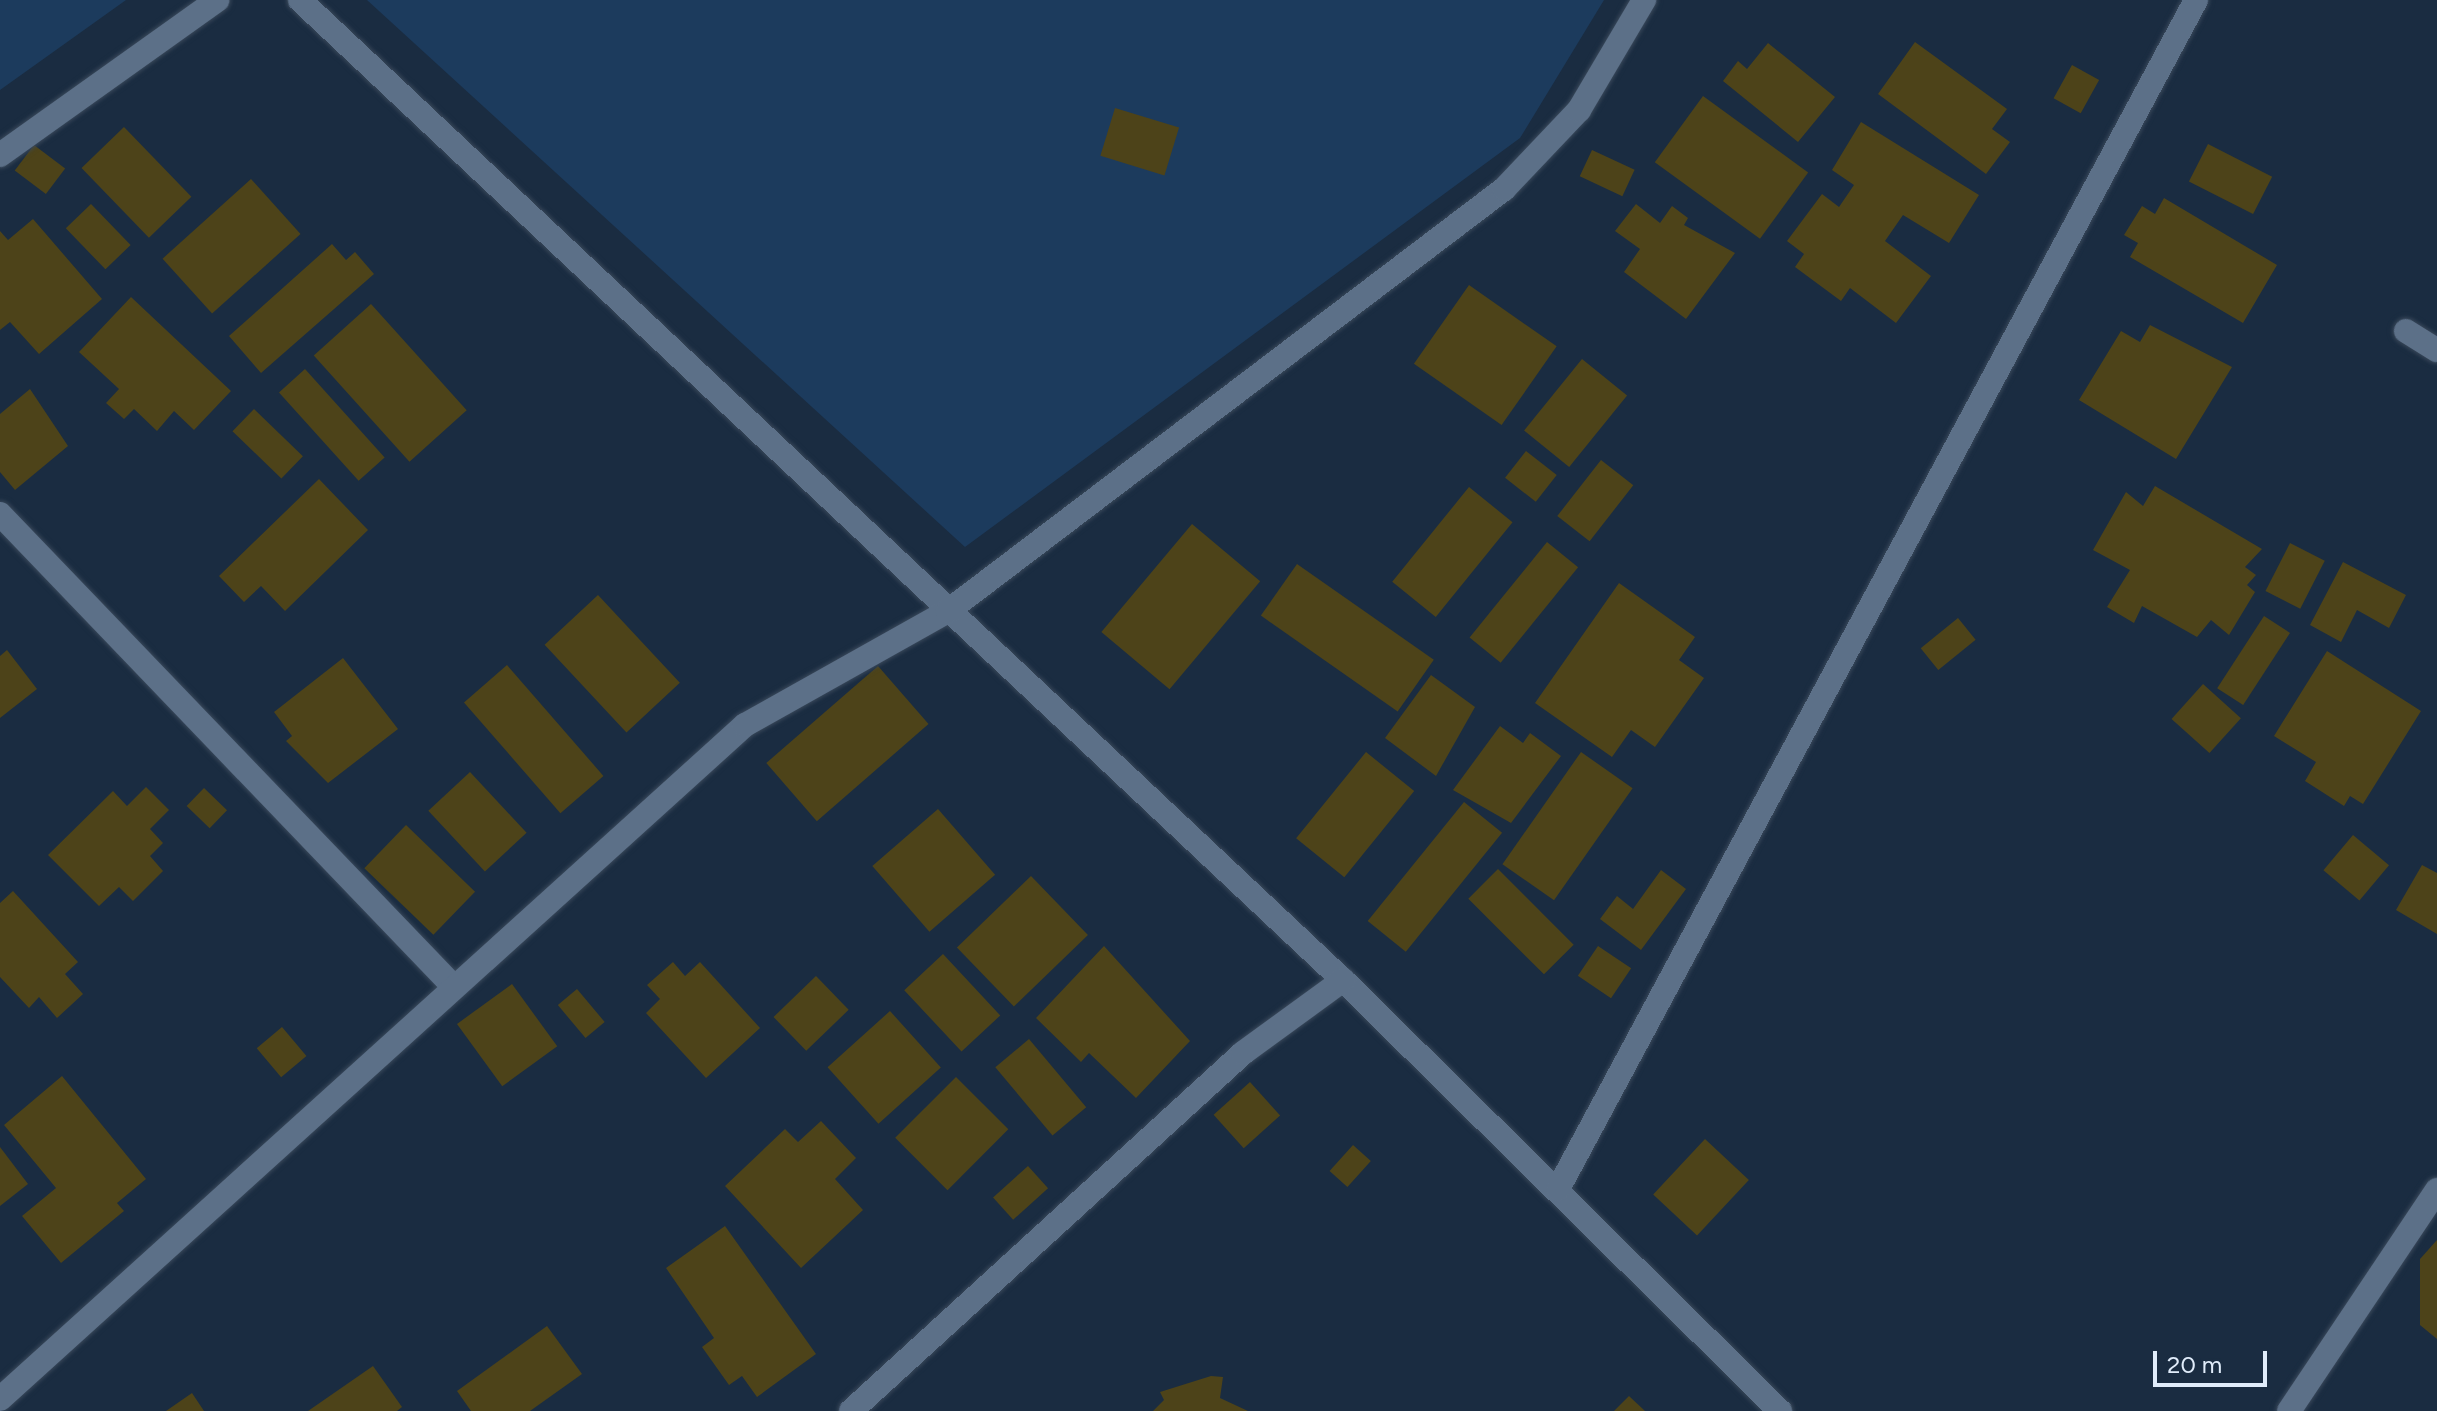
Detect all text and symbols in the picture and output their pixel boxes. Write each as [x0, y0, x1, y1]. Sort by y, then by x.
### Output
scale bar [2157, 1335, 2271, 1385]
text: 20 m [2167, 1350, 2222, 1379]

